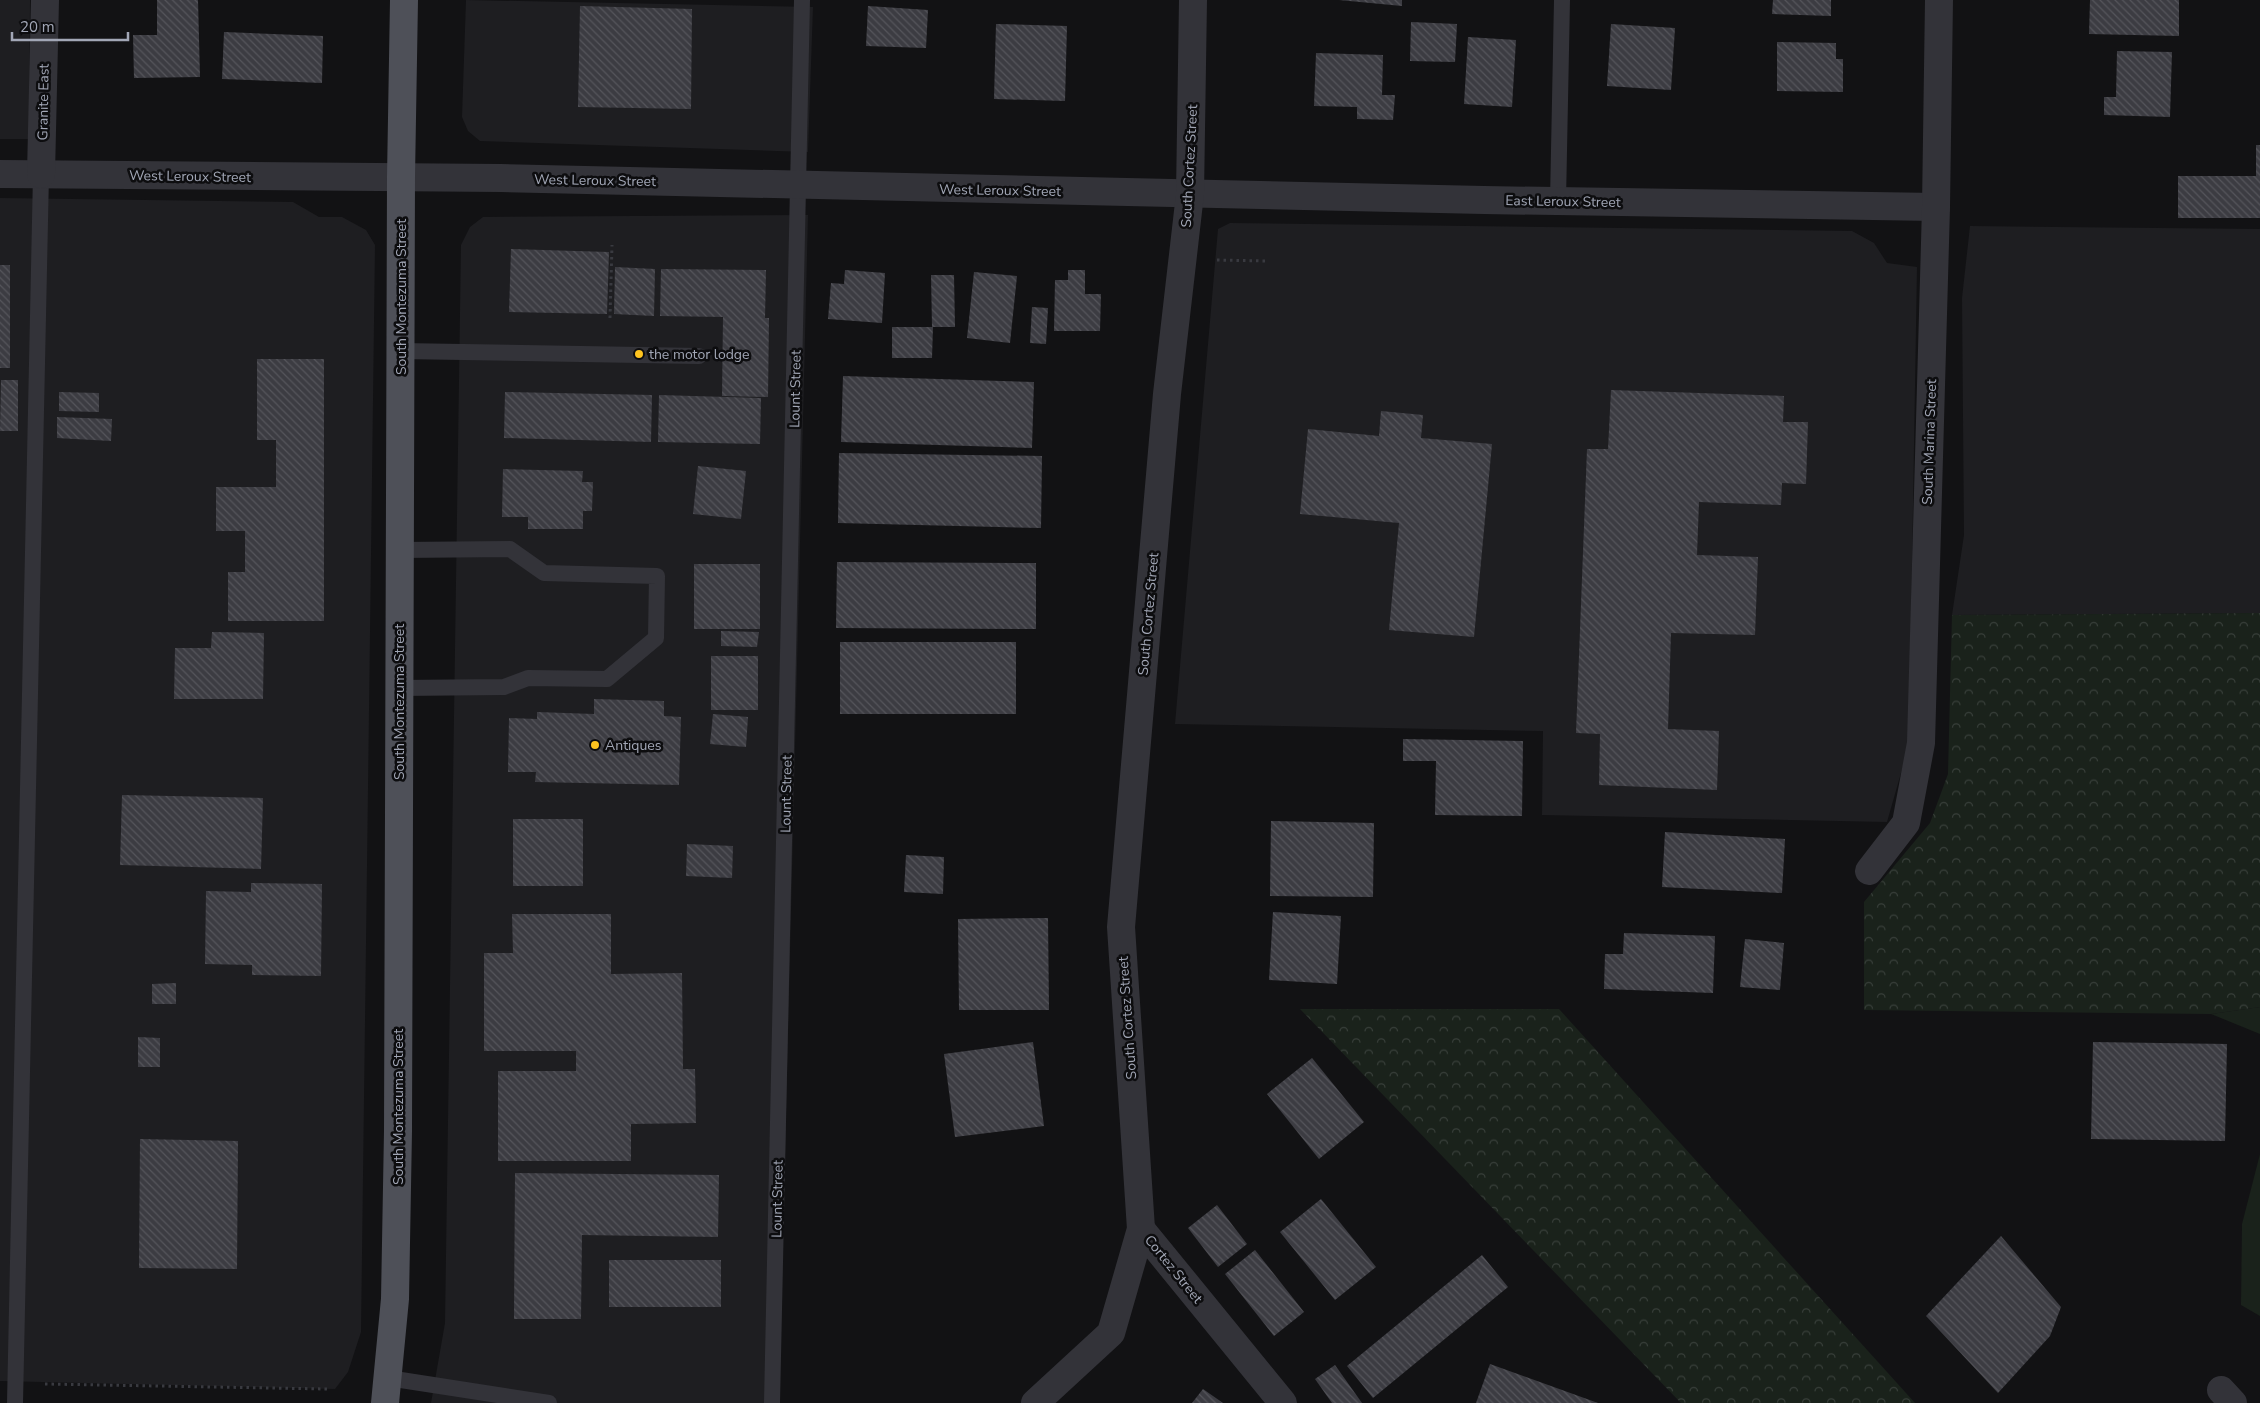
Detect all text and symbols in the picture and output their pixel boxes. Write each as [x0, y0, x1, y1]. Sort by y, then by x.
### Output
scale bar [12, 10, 129, 42]
text: 20 m [20, 17, 55, 37]
street label: Granite East [33, 63, 54, 140]
street label: South Cortez Street [1177, 104, 1202, 228]
street label: West Leroux Street [129, 166, 251, 187]
street label: West Leroux Street [534, 170, 656, 191]
street label: West Leroux Street [939, 180, 1061, 201]
street label: East Leroux Street [1505, 191, 1621, 212]
street label: South Montezuma Street [392, 219, 411, 375]
place label: the motor lodge [649, 345, 750, 364]
marker: the motor lodge [633, 348, 645, 360]
street label: Lount Street [785, 350, 806, 428]
street label: South Marina Street [1918, 379, 1941, 505]
street label: South Cortez Street [1134, 552, 1163, 676]
street label: South Montezuma Street [390, 624, 409, 780]
place label: Antiques [605, 736, 662, 755]
marker: Antiques [589, 739, 601, 751]
street label: Lount Street [776, 755, 797, 833]
street label: South Cortez Street [1114, 956, 1141, 1080]
street label: South Montezuma Street [389, 1029, 408, 1185]
street label: Lount Street [767, 1160, 788, 1238]
street label: Cortez Street [1140, 1231, 1207, 1307]

